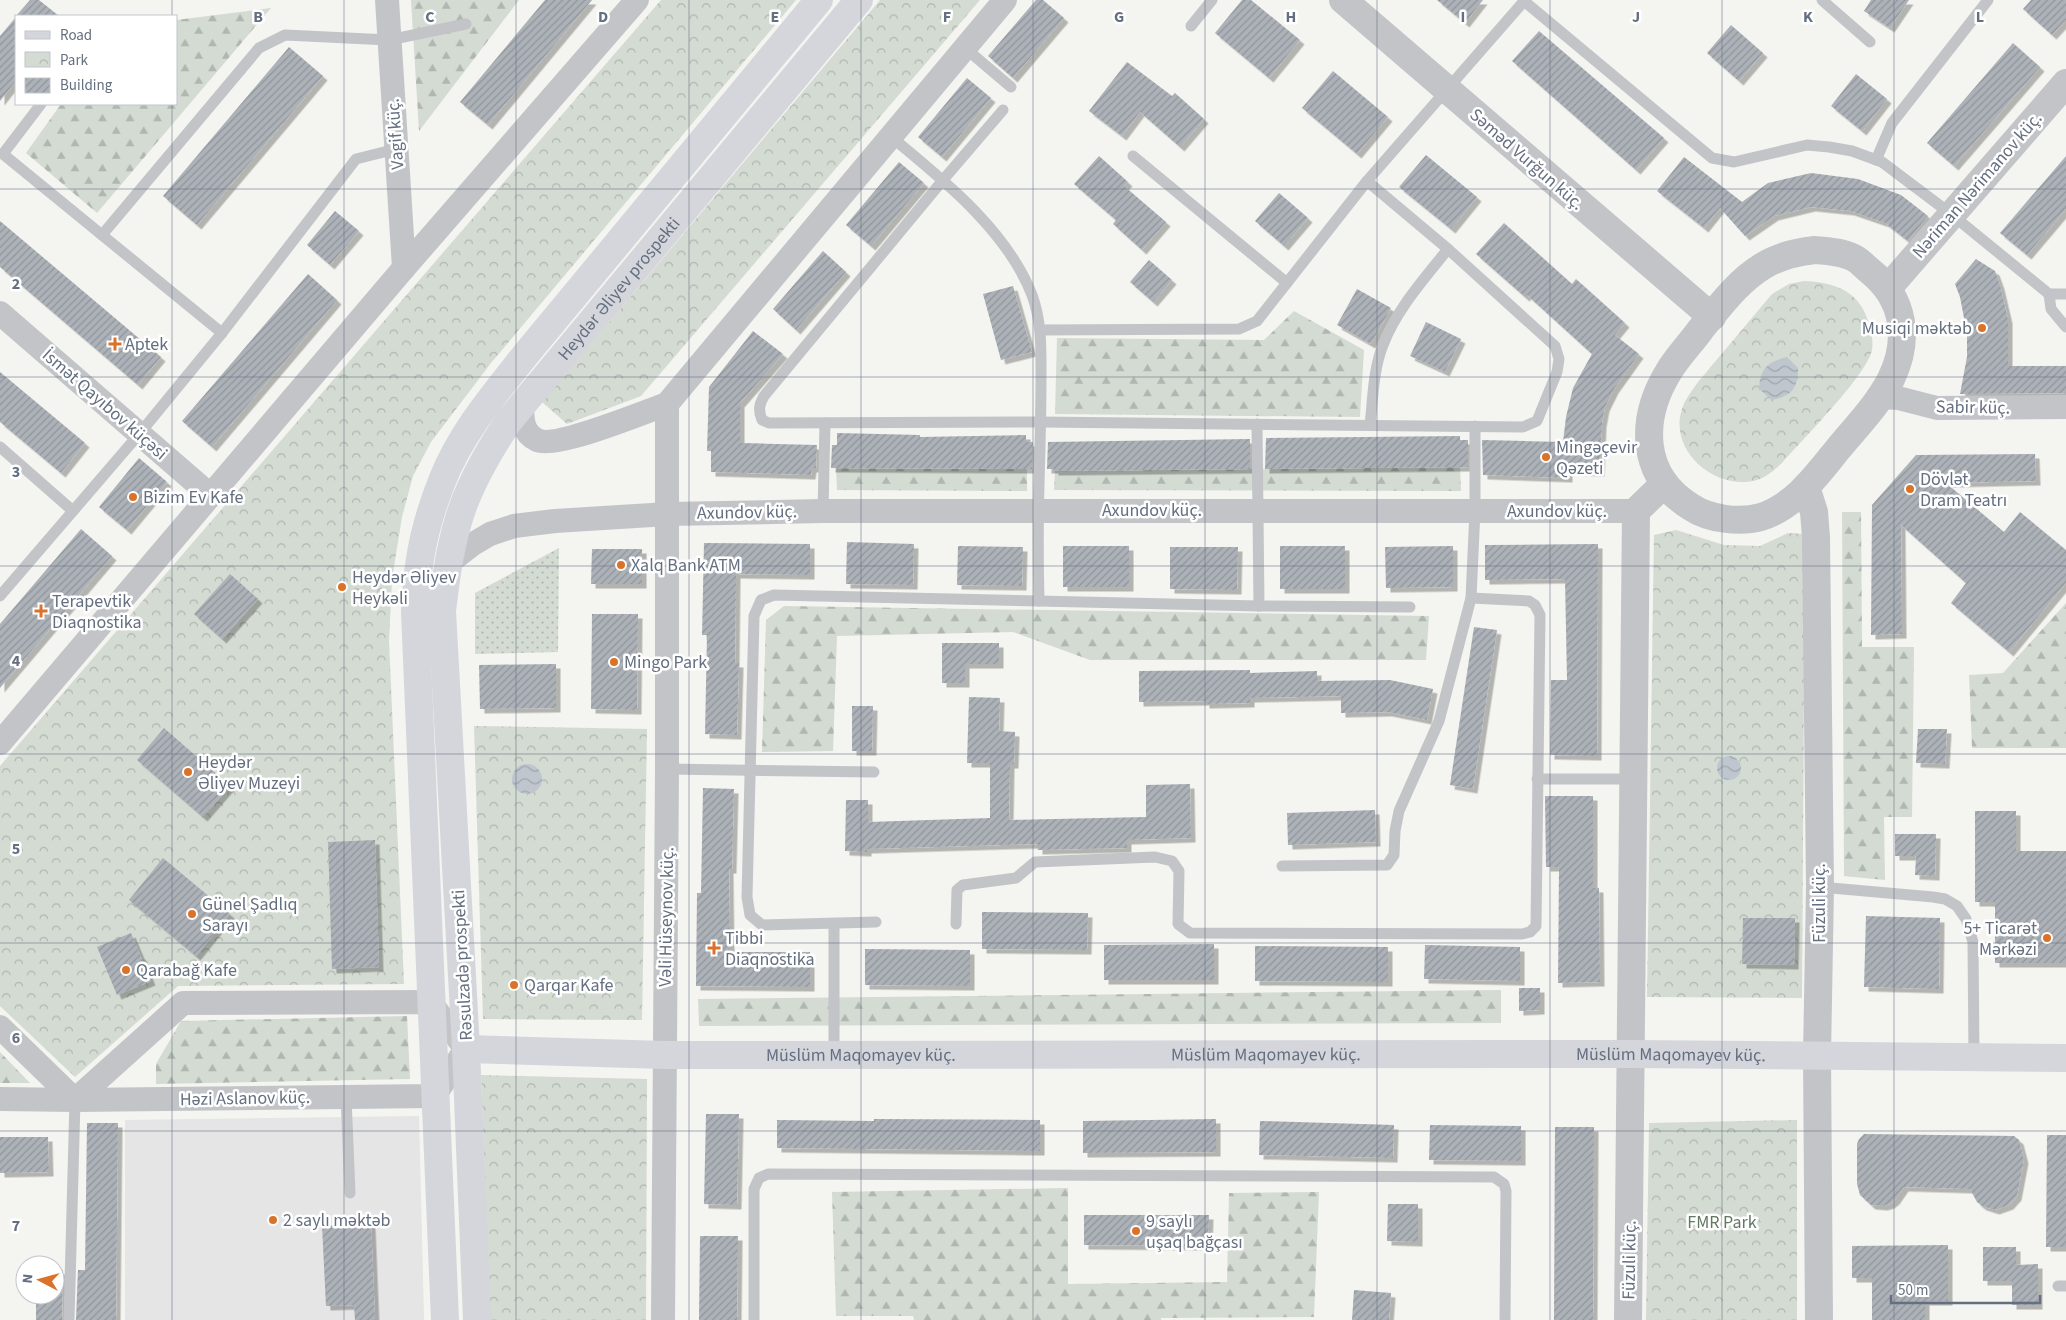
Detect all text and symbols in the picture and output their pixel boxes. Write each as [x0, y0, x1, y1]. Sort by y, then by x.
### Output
text: B [253, 6, 263, 28]
text: C [425, 6, 435, 28]
text: D [598, 6, 608, 28]
text: E [771, 6, 779, 28]
text: F [943, 6, 951, 28]
text: G [1114, 6, 1124, 28]
text: H [1286, 6, 1296, 28]
text: I [1461, 6, 1465, 28]
text: J [1632, 6, 1640, 28]
text: K [1803, 6, 1813, 28]
text: L [1976, 6, 1984, 28]
legend [15, 15, 178, 105]
text: Road [60, 25, 92, 46]
text: Park [60, 50, 89, 71]
text: Building [60, 75, 113, 96]
street label: Vagif küç. [381, 97, 410, 170]
street label: Səməd Vurğun küç. [1464, 103, 1589, 216]
street label: Nəriman Nərimanov küç. [1907, 107, 2048, 264]
street label: Heydər Əliyev prospekti [552, 212, 686, 366]
text: 2 [12, 273, 20, 295]
place label: Musiqi məktəb [1862, 316, 1972, 341]
marker: Musiqi məktəb [1976, 322, 1988, 334]
place label: Aptek [125, 332, 168, 357]
marker: Aptek [109, 338, 121, 350]
street label: İsmət Qayıbov küçəsi [37, 343, 173, 466]
street label: Sabir küç. [1936, 394, 2010, 421]
place label: Mingəçevir Qəzeti [1556, 435, 1638, 481]
marker: Mingəçevir Qəzeti [1540, 451, 1552, 463]
text: 3 [12, 461, 20, 483]
place label: Dövlət Dram Teatrı [1920, 467, 2007, 513]
marker: Dövlət Dram Teatrı [1904, 483, 1916, 495]
place label: Bizim Ev Kafe [143, 485, 243, 510]
marker: Bizim Ev Kafe [127, 491, 139, 503]
street label: Axundov küç. [1102, 498, 1202, 523]
street label: Axundov küç. [697, 499, 797, 526]
street label: Axundov küç. [1507, 499, 1607, 524]
place label: Xalq Bank ATM [631, 553, 741, 578]
marker: Xalq Bank ATM [615, 559, 627, 571]
place label: Heydər Əliyev Heykəli [352, 565, 457, 611]
marker: Heydər Əliyev Heykəli [336, 581, 348, 593]
place label: Terapevtik Diaqnostika [52, 589, 142, 635]
marker: Terapevtik Diaqnostika [34, 604, 48, 618]
text: 4 [12, 650, 21, 672]
place label: Mingo Park [624, 650, 707, 675]
marker: Mingo Park [608, 656, 620, 668]
place label: Heydər Əliyev Muzeyi [198, 750, 300, 796]
marker: Heydər Əliyev Muzeyi [182, 766, 194, 778]
text: 5 [12, 838, 20, 860]
street label: Vəli Hüseynov küç. [653, 847, 680, 987]
street label: Füzuli küç. [1807, 863, 1832, 943]
street label: Rəsulzadə prospekti [446, 889, 479, 1041]
place label: Günel Şadlıq Sarayı [202, 892, 298, 938]
marker: Günel Şadlıq Sarayı [186, 908, 198, 920]
place label: 5+ Ticarət Mərkəzi [1963, 916, 2037, 962]
place label: Tibbi Diaqnostika [725, 926, 815, 972]
marker: 5+ Ticarət Mərkəzi [2041, 932, 2053, 944]
marker: Tibbi Diaqnostika [707, 941, 721, 955]
place label: Qarabağ Kafe [136, 958, 237, 983]
marker: Qarabağ Kafe [120, 964, 132, 976]
place label: Qarqar Kafe [524, 973, 614, 998]
marker: Qarqar Kafe [508, 979, 520, 991]
text: 6 [12, 1027, 20, 1049]
street label: Müslüm Maqomayev küç. [1171, 1042, 1361, 1067]
street label: Müslüm Maqomayev küç. [1576, 1042, 1766, 1068]
street label: Müslüm Maqomayev küç. [766, 1043, 956, 1068]
street label: Həzi Aslanov küç. [180, 1085, 310, 1112]
place label: 2 saylı məktəb [283, 1208, 391, 1233]
place label: 9 saylı uşaq bağçası [1146, 1209, 1243, 1255]
park label: FMR Park [1687, 1210, 1757, 1235]
marker: 2 saylı məktəb [267, 1214, 279, 1226]
text: 7 [12, 1215, 20, 1237]
street label: Füzuli küç. [1616, 1220, 1643, 1300]
marker: 9 saylı uşaq bağçası [1130, 1225, 1142, 1237]
north arrow [15, 1255, 65, 1305]
scale bar [1891, 1272, 2040, 1304]
text: N [18, 1273, 38, 1284]
text: 50 m [1898, 1280, 1928, 1301]

